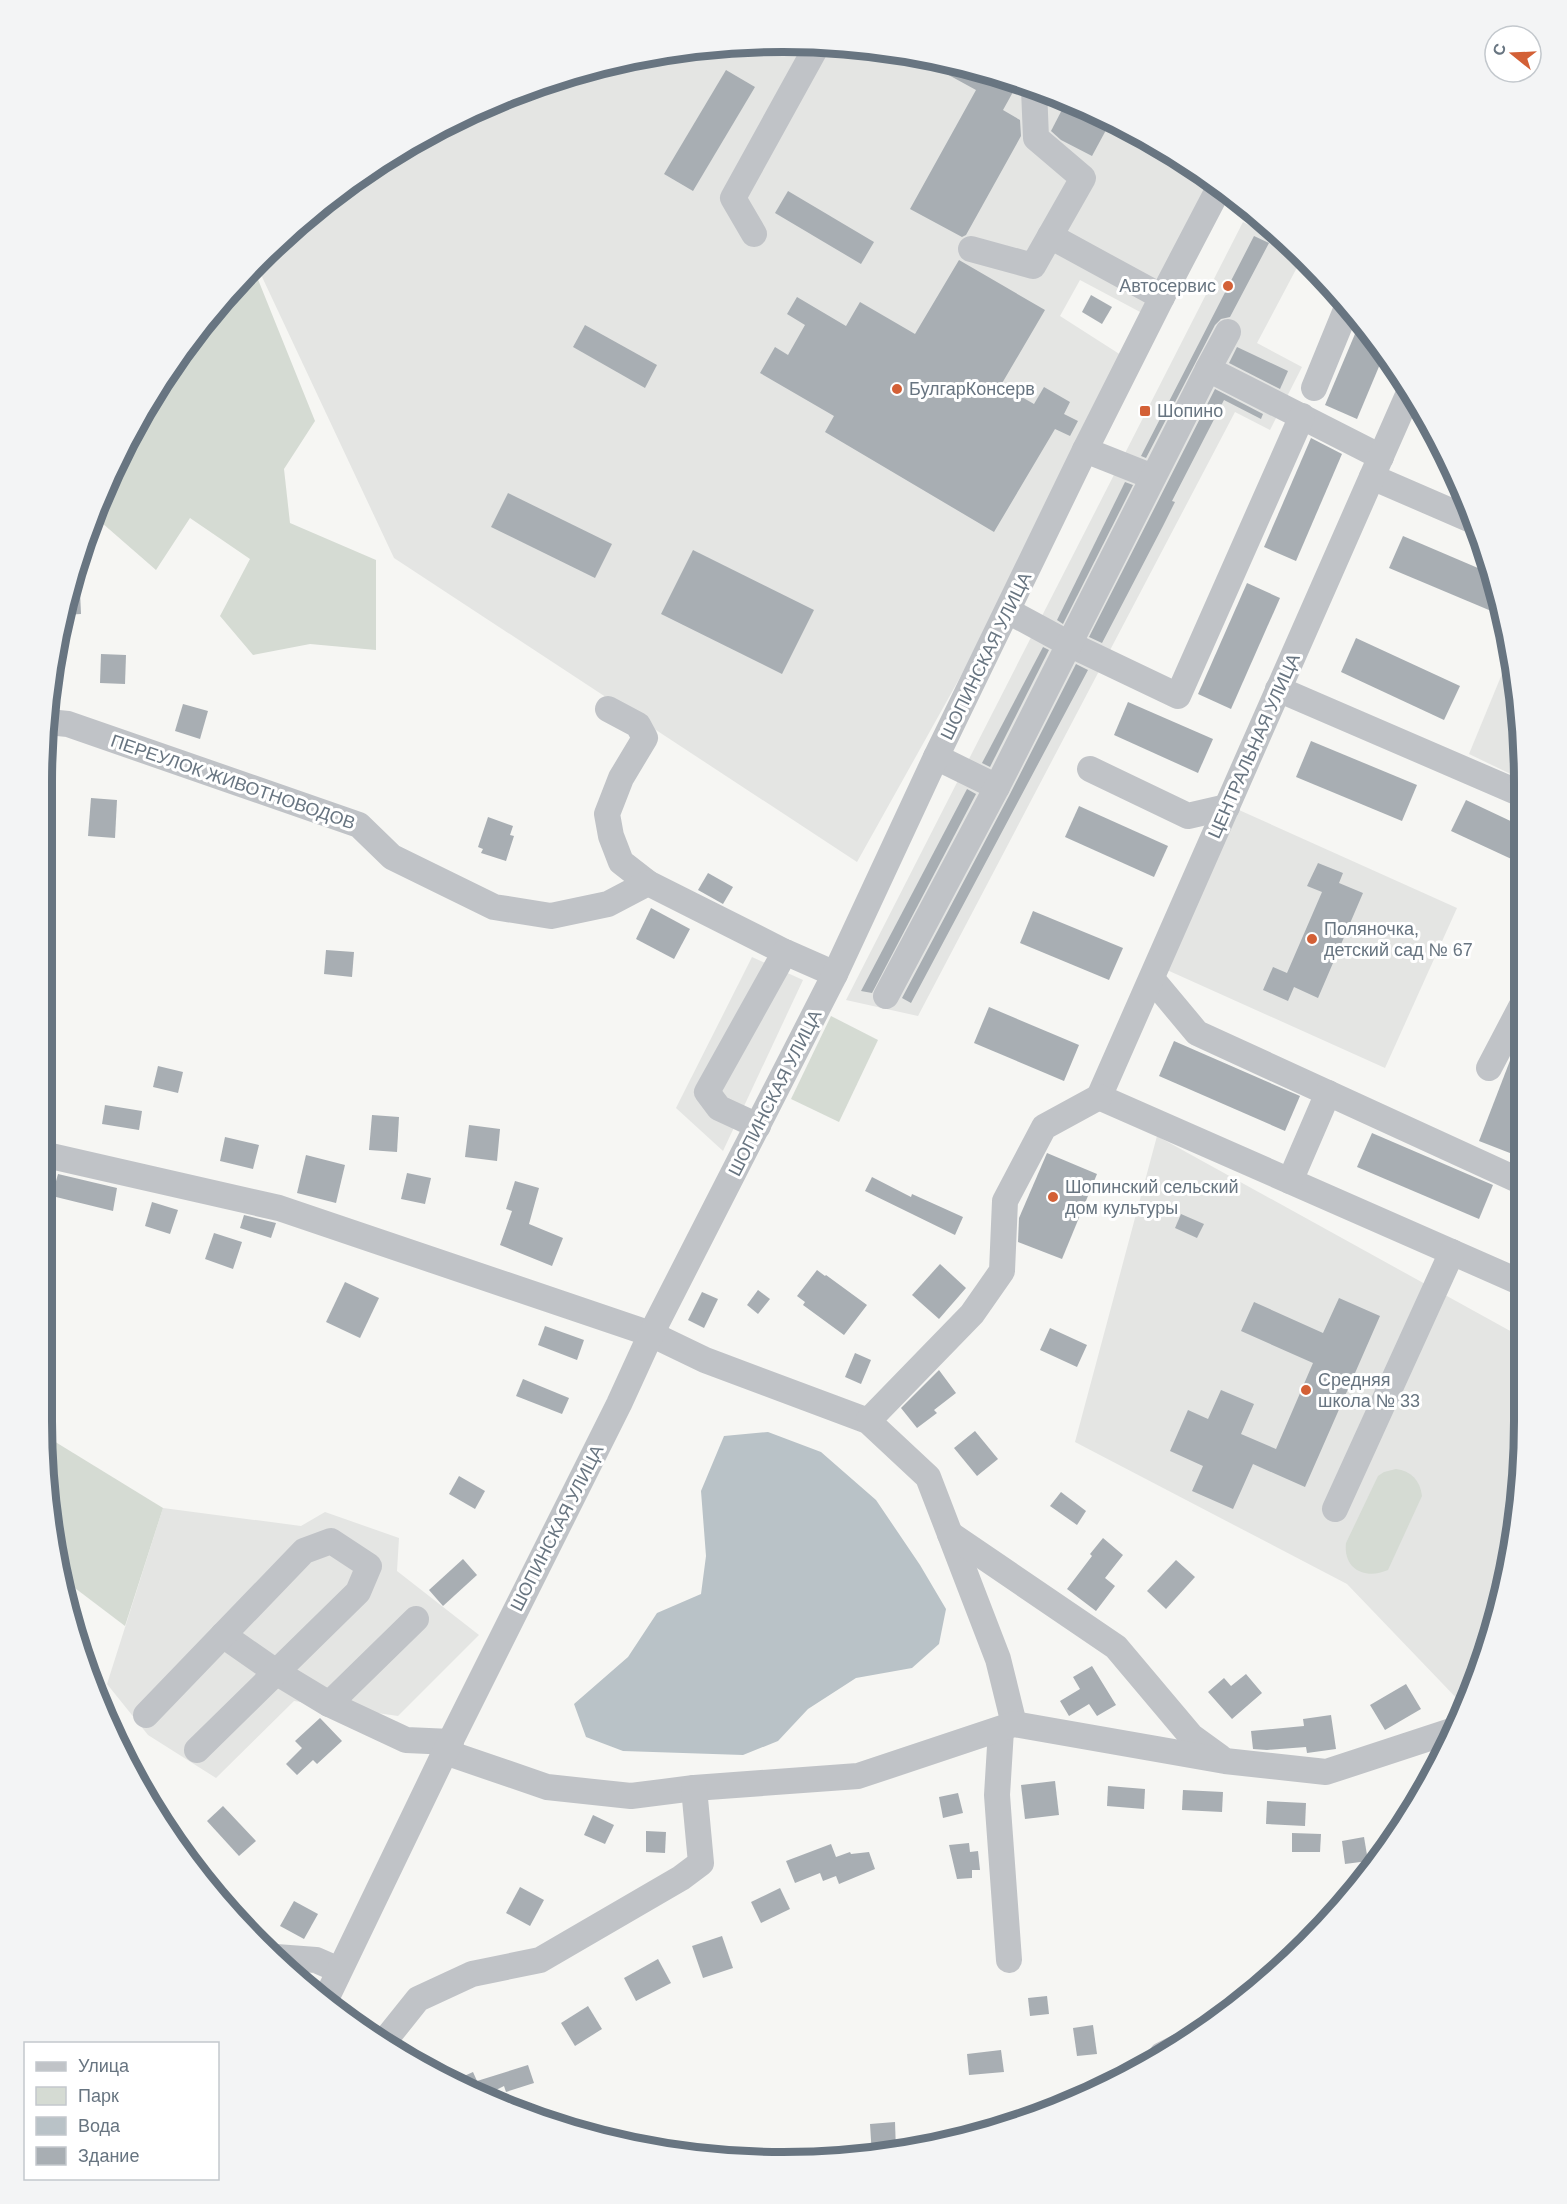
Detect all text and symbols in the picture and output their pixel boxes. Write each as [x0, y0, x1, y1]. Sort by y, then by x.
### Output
north arrow [1483, 24, 1543, 84]
text: С [1489, 41, 1509, 58]
place label: Автосервис [1119, 276, 1216, 296]
marker: Автосервис [1221, 279, 1235, 293]
place label: БулгарКонсерв [909, 379, 1035, 399]
marker: БулгарКонсерв [890, 382, 904, 396]
place label: Шопино [1157, 401, 1223, 421]
marker: Шопино [1138, 404, 1152, 418]
street label: ШОПИНСКАЯ УЛИЦА [937, 569, 1035, 743]
street label: ЦЕНТРАЛЬНАЯ УЛИЦА [1204, 651, 1304, 841]
street label: ПЕРЕУЛОК ЖИВОТНОВОДОВ [108, 731, 358, 833]
place label: Поляночка, детский сад № 67 [1324, 919, 1473, 960]
marker: Поляночка, детский сад № 67 [1305, 932, 1319, 946]
street label: ШОПИНСКАЯ УЛИЦА [724, 1007, 826, 1179]
place label: Шопинский сельский дом культуры [1065, 1177, 1239, 1218]
marker: Шопинский сельский дом культуры [1046, 1190, 1060, 1204]
place label: Средняя школа № 33 [1318, 1370, 1420, 1411]
marker: Средняя школа № 33 [1299, 1383, 1313, 1397]
street label: ШОПИНСКАЯ УЛИЦА [506, 1442, 608, 1614]
legend [24, 2042, 219, 2180]
text: Улица [78, 2056, 130, 2076]
text: Парк [78, 2086, 119, 2106]
text: Вода [78, 2116, 121, 2136]
text: Здание [78, 2146, 139, 2166]

